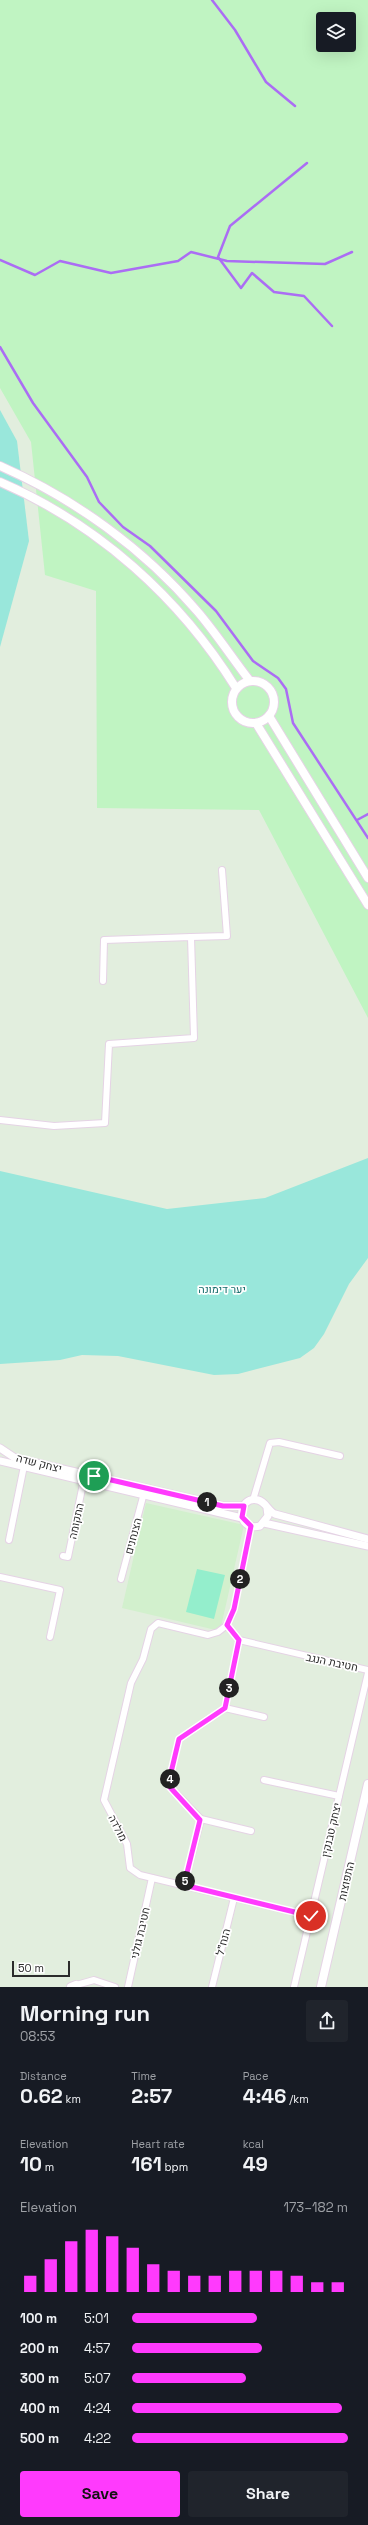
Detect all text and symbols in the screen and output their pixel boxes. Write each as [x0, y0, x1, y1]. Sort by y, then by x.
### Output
map controls [316, 12, 356, 52]
button: layers [316, 12, 356, 52]
park label: יער דימונה [198, 1282, 246, 1296]
street label: יצחק שדה [15, 1451, 63, 1475]
pin [77, 1459, 111, 1493]
icon: arrive [83, 1465, 105, 1487]
pin: 1 [197, 1492, 217, 1512]
text: 1 [205, 1495, 209, 1509]
street label: התקומה [65, 1502, 87, 1540]
street label: הצנחנים [121, 1516, 145, 1556]
pin: 2 [230, 1569, 250, 1589]
text: 2 [237, 1572, 243, 1586]
street label: חטיבת הנגב [305, 1650, 359, 1674]
pin: 3 [219, 1678, 239, 1698]
text: 3 [226, 1681, 232, 1695]
pin: 4 [160, 1769, 180, 1789]
text: 4 [167, 1772, 174, 1786]
street label: יצחק טבנקין [318, 1801, 344, 1859]
street label: מולדה [105, 1812, 131, 1844]
street label: התפוצות [335, 1860, 357, 1902]
pin: 5 [175, 1871, 195, 1891]
text: 5 [182, 1874, 188, 1888]
pin [294, 1899, 328, 1933]
icon: check [300, 1905, 322, 1927]
street label: חטיבת גולני [127, 1906, 153, 1960]
street label: הנח"ל [213, 1927, 233, 1957]
scale bar [12, 1959, 70, 1978]
text: 50 m [18, 1961, 44, 1975]
text: Morning run [20, 1999, 150, 2027]
button: share [306, 2000, 348, 2042]
text: 08:53 [20, 2028, 55, 2045]
text: Distance [20, 2069, 67, 2083]
text: Time [131, 2069, 156, 2083]
text: Pace [243, 2069, 268, 2083]
text: 0.62 [20, 2083, 63, 2109]
text: 2:57 [131, 2083, 172, 2109]
text: 4:46 [243, 2083, 286, 2109]
text: km [63, 2092, 81, 2106]
text: /km [286, 2092, 309, 2106]
text: Elevation [20, 2137, 68, 2151]
text: Heart rate [131, 2137, 185, 2151]
text: kcal [243, 2137, 264, 2151]
text: 10 [20, 2151, 42, 2177]
text: 161 [131, 2151, 162, 2177]
text: 49 [243, 2151, 268, 2177]
text: m [42, 2160, 54, 2174]
text: bpm [162, 2160, 188, 2174]
text: Elevation [20, 2199, 77, 2216]
text: 173–182 m [284, 2199, 348, 2216]
text: 100 m [20, 2310, 57, 2327]
text: 5:01 [84, 2310, 109, 2327]
text: 200 m [20, 2340, 59, 2357]
text: 4:57 [84, 2340, 110, 2357]
text: 300 m [20, 2370, 59, 2387]
text: 5:07 [84, 2370, 111, 2387]
text: 400 m [20, 2400, 60, 2417]
text: 4:24 [84, 2400, 111, 2417]
text: 500 m [20, 2430, 59, 2447]
text: 4:22 [84, 2430, 111, 2447]
button: Save [20, 2471, 180, 2517]
button: Share [188, 2471, 348, 2517]

